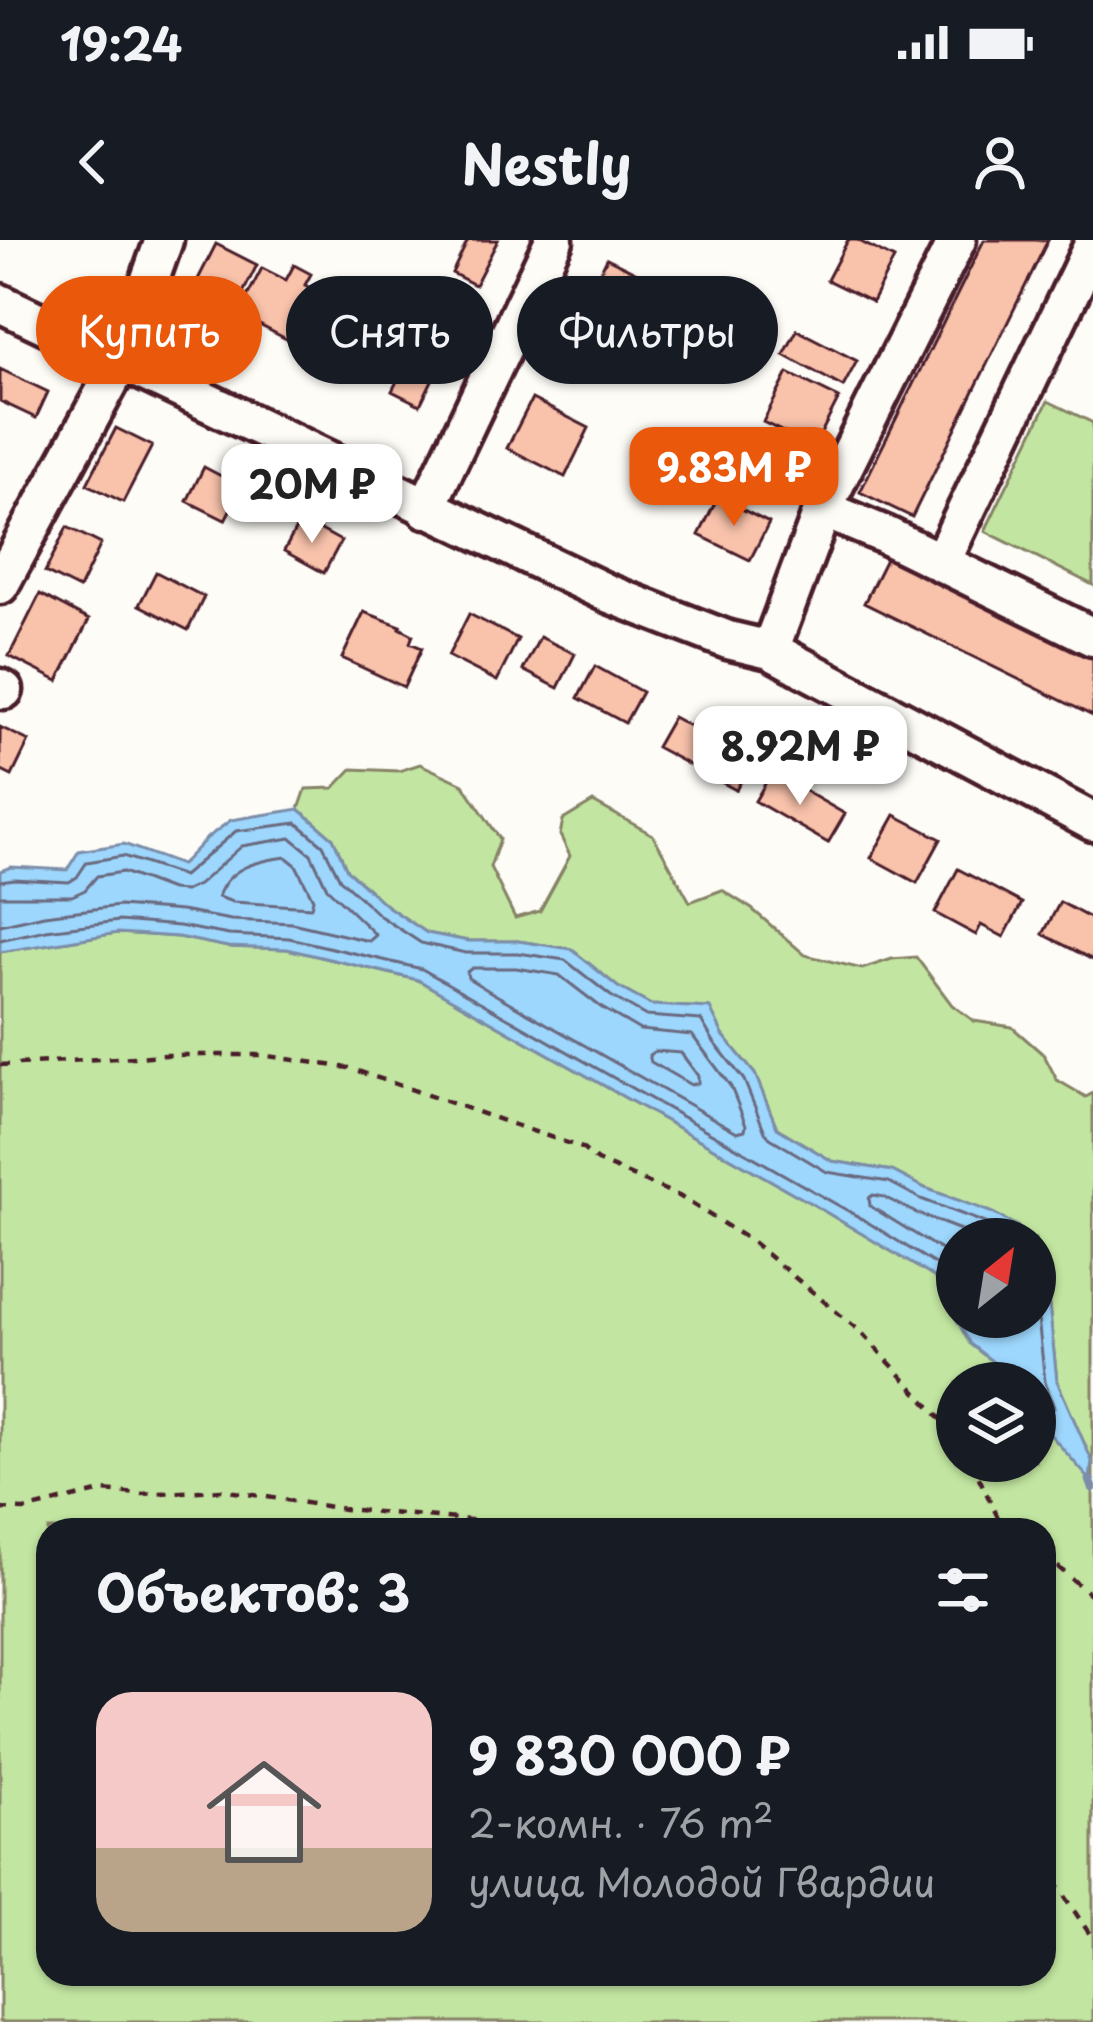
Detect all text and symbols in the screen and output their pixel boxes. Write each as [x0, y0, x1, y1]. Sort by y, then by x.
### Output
text: 19:24 [60, 8, 182, 76]
text: Nestly [461, 122, 632, 203]
icon: back [60, 129, 126, 195]
icon: person [967, 129, 1033, 195]
chip: Купить [36, 276, 262, 384]
chip: Снять [286, 276, 493, 384]
chip: Фильтры [517, 276, 778, 384]
pin: 9.83M ₽ [623, 427, 845, 529]
text: 9.83M ₽ [656, 436, 812, 495]
pin: 20M ₽ [228, 444, 396, 546]
text: 20M ₽ [248, 453, 376, 512]
pin: 8.92M ₽ [689, 706, 911, 808]
text: 8.92M ₽ [720, 715, 880, 774]
north arrow [936, 1218, 1056, 1338]
map controls [936, 1218, 1056, 1482]
button: layers [936, 1362, 1056, 1482]
text: Объектов: 3 [96, 1552, 410, 1629]
icon: filters [930, 1557, 996, 1623]
text: 9 830 000 ₽ [468, 1715, 790, 1792]
icon: home [192, 1740, 336, 1884]
text: 2-комн. · 76 m² [468, 1792, 774, 1851]
text: улица Молодой Гвардии [468, 1851, 935, 1910]

